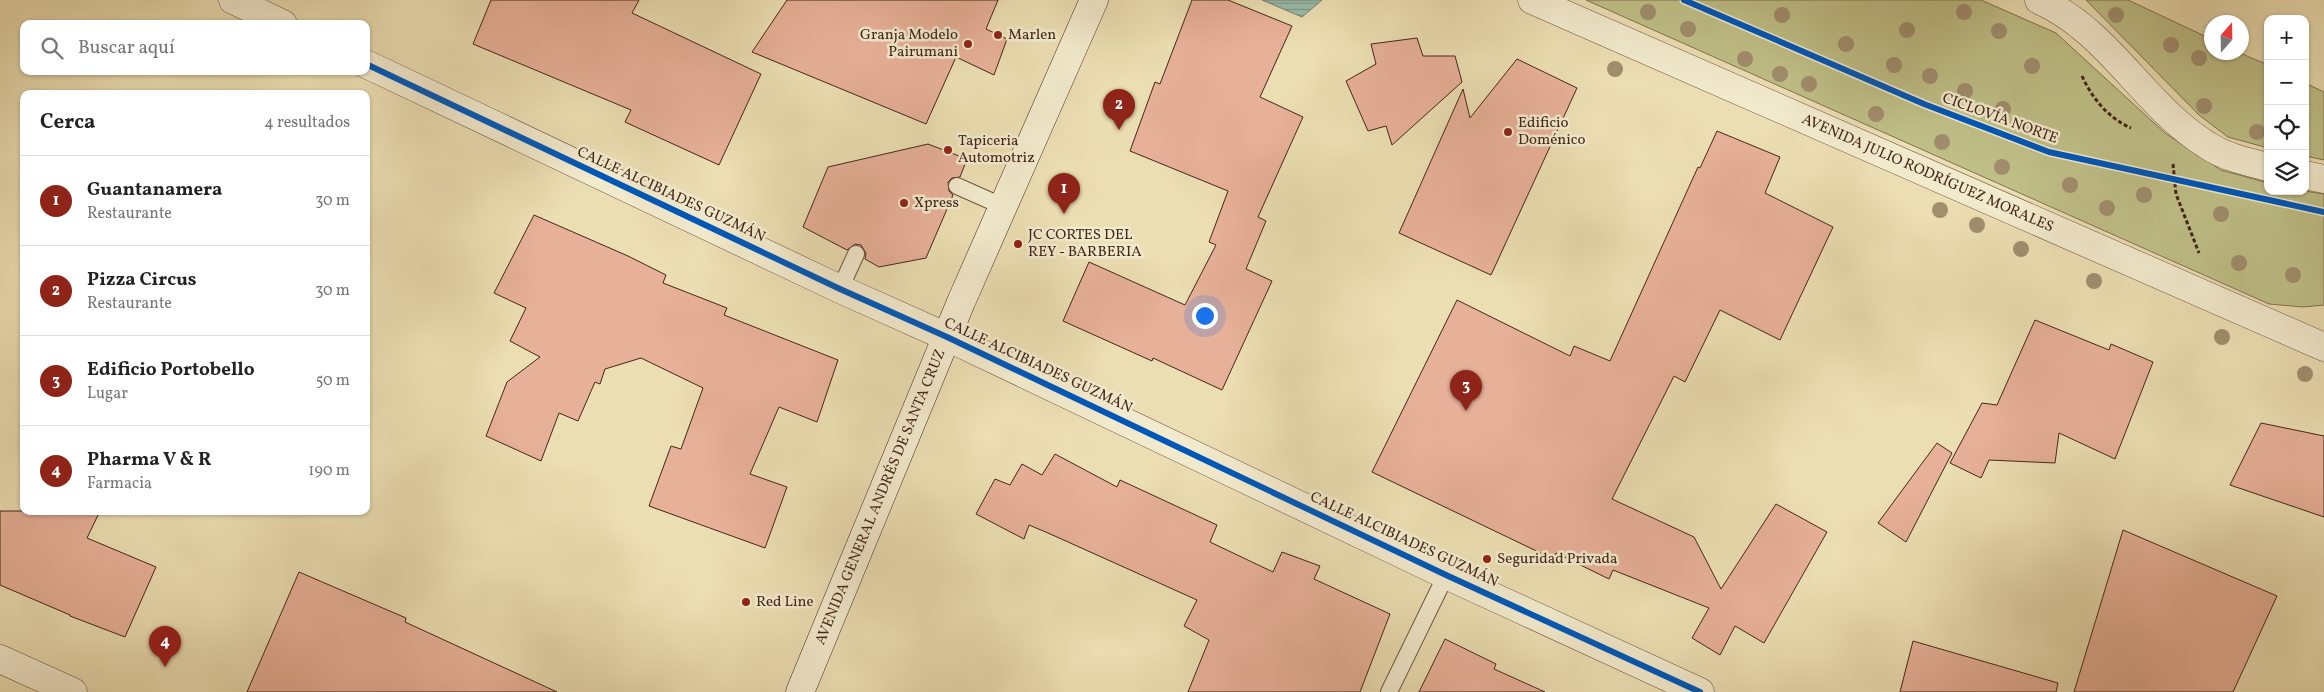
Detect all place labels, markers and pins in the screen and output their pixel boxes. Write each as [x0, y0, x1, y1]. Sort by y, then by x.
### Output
place label: Granja Modelo Pairumani [860, 25, 958, 63]
place label: Marlen [1008, 25, 1056, 46]
marker: Marlen [992, 29, 1004, 41]
marker: Granja Modelo Pairumani [962, 38, 974, 50]
pin: 2 [1103, 89, 1135, 130]
place label: Edificio Doménico [1518, 113, 1585, 151]
marker: Edificio Doménico [1502, 126, 1514, 138]
place label: Tapiceria Automotriz [958, 131, 1035, 169]
marker: Tapiceria Automotriz [942, 144, 954, 156]
pin: 1 [1048, 173, 1080, 214]
place label: Xpress [914, 193, 959, 214]
marker: Xpress [898, 197, 910, 209]
place label: JC CORTES DEL REY - BARBERIA [1028, 225, 1142, 263]
marker: JC CORTES DEL REY - BARBERIA [1012, 238, 1024, 250]
pin: 3 [1450, 370, 1482, 411]
place label: Seguridad Privada [1497, 549, 1618, 570]
marker: Seguridad Privada [1481, 553, 1493, 565]
place label: Red Line [756, 592, 814, 613]
marker: Red Line [740, 596, 752, 608]
pin: 4 [149, 626, 181, 667]

